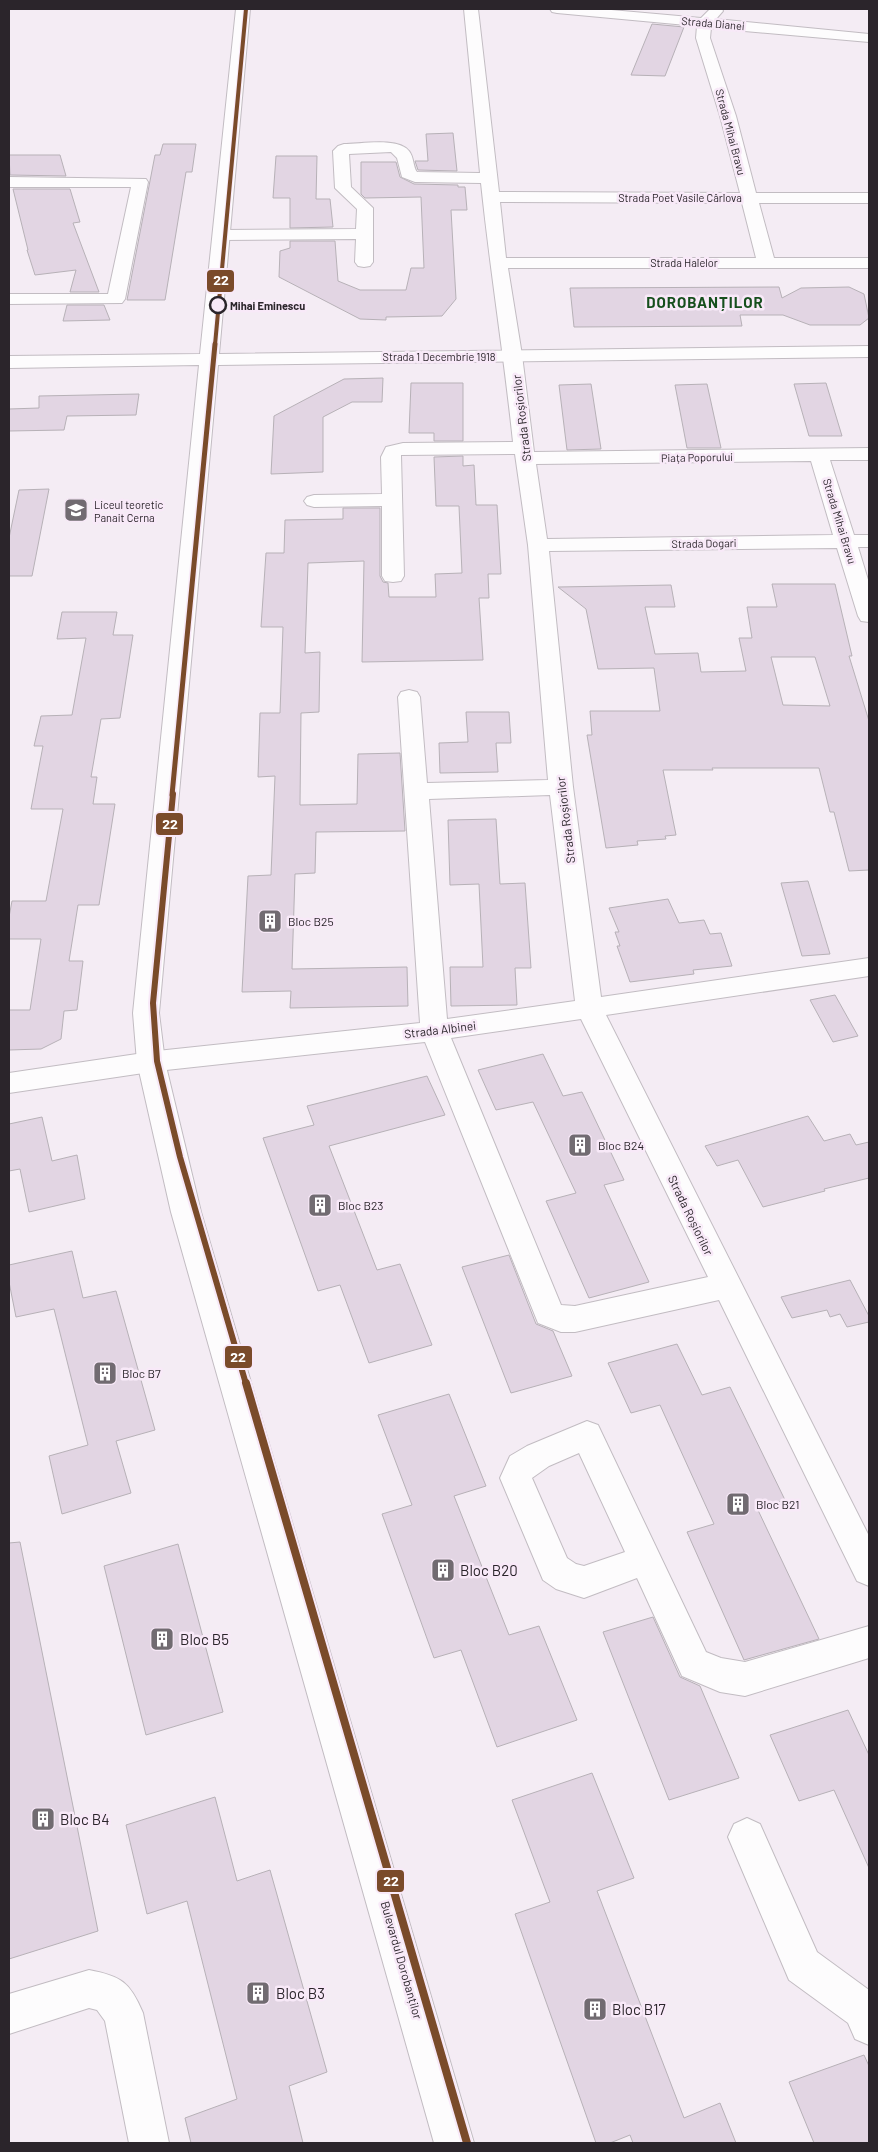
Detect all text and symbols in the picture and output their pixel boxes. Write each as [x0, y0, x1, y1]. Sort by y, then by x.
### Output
street label: Strada Dianei [681, 14, 745, 32]
street label: Strada Mihai Bravu [713, 88, 749, 177]
street label: Strada Poet Vasile Cârlova [618, 191, 742, 204]
street label: Strada Halelor [650, 256, 718, 269]
line badge: 22 [206, 269, 235, 293]
text: 22 [213, 271, 229, 288]
district label: DOROBANȚILOR [646, 293, 764, 311]
marker: Mihai Eminescu [209, 296, 227, 314]
place label: Mihai Eminescu [230, 299, 305, 312]
street label: Strada 1 Decembrie 1918 [382, 350, 496, 363]
street label: Strada Roșiorilor [509, 373, 533, 462]
street label: Piața Poporului [661, 450, 733, 464]
street label: Strada Mihai Bravu [821, 477, 859, 565]
school or university icon: Liceul teoretic Panait Cerna [63, 497, 89, 523]
place label: Liceul teoretic Panait Cerna [94, 498, 163, 524]
street label: Strada Dogari [671, 536, 737, 550]
street label: Strada Roșiorilor [553, 775, 577, 864]
line badge: 22 [155, 812, 184, 836]
text: 22 [162, 815, 178, 832]
building icon: Bloc B25 [257, 908, 283, 934]
place label: Bloc B25 [288, 914, 334, 928]
street label: Strada Albinei [403, 1018, 477, 1040]
building icon: Bloc B24 [567, 1132, 593, 1158]
place label: Bloc B24 [598, 1138, 644, 1152]
street label: Strada Roșiorilor [666, 1173, 717, 1258]
building icon: Bloc B23 [307, 1192, 333, 1218]
place label: Bloc B23 [338, 1198, 384, 1212]
line badge: 22 [224, 1345, 253, 1369]
text: 22 [230, 1348, 246, 1365]
building icon: Bloc B7 [92, 1360, 118, 1386]
place label: Bloc B7 [122, 1366, 161, 1380]
building icon: Bloc B21 [725, 1491, 751, 1517]
place label: Bloc B21 [756, 1497, 799, 1511]
building icon: Bloc B20 [430, 1557, 456, 1583]
place label: Bloc B20 [460, 1561, 518, 1579]
building icon: Bloc B5 [149, 1626, 175, 1652]
place label: Bloc B5 [180, 1630, 229, 1648]
building icon: Bloc B4 [30, 1806, 56, 1832]
place label: Bloc B4 [60, 1810, 110, 1828]
line badge: 22 [376, 1869, 405, 1893]
text: 22 [383, 1872, 399, 1889]
street label: Bulevardul Dorobanților [378, 1899, 426, 2021]
building icon: Bloc B3 [245, 1980, 271, 2006]
place label: Bloc B3 [276, 1984, 325, 2002]
building icon: Bloc B17 [582, 1996, 608, 2022]
place label: Bloc B17 [612, 2000, 666, 2018]

